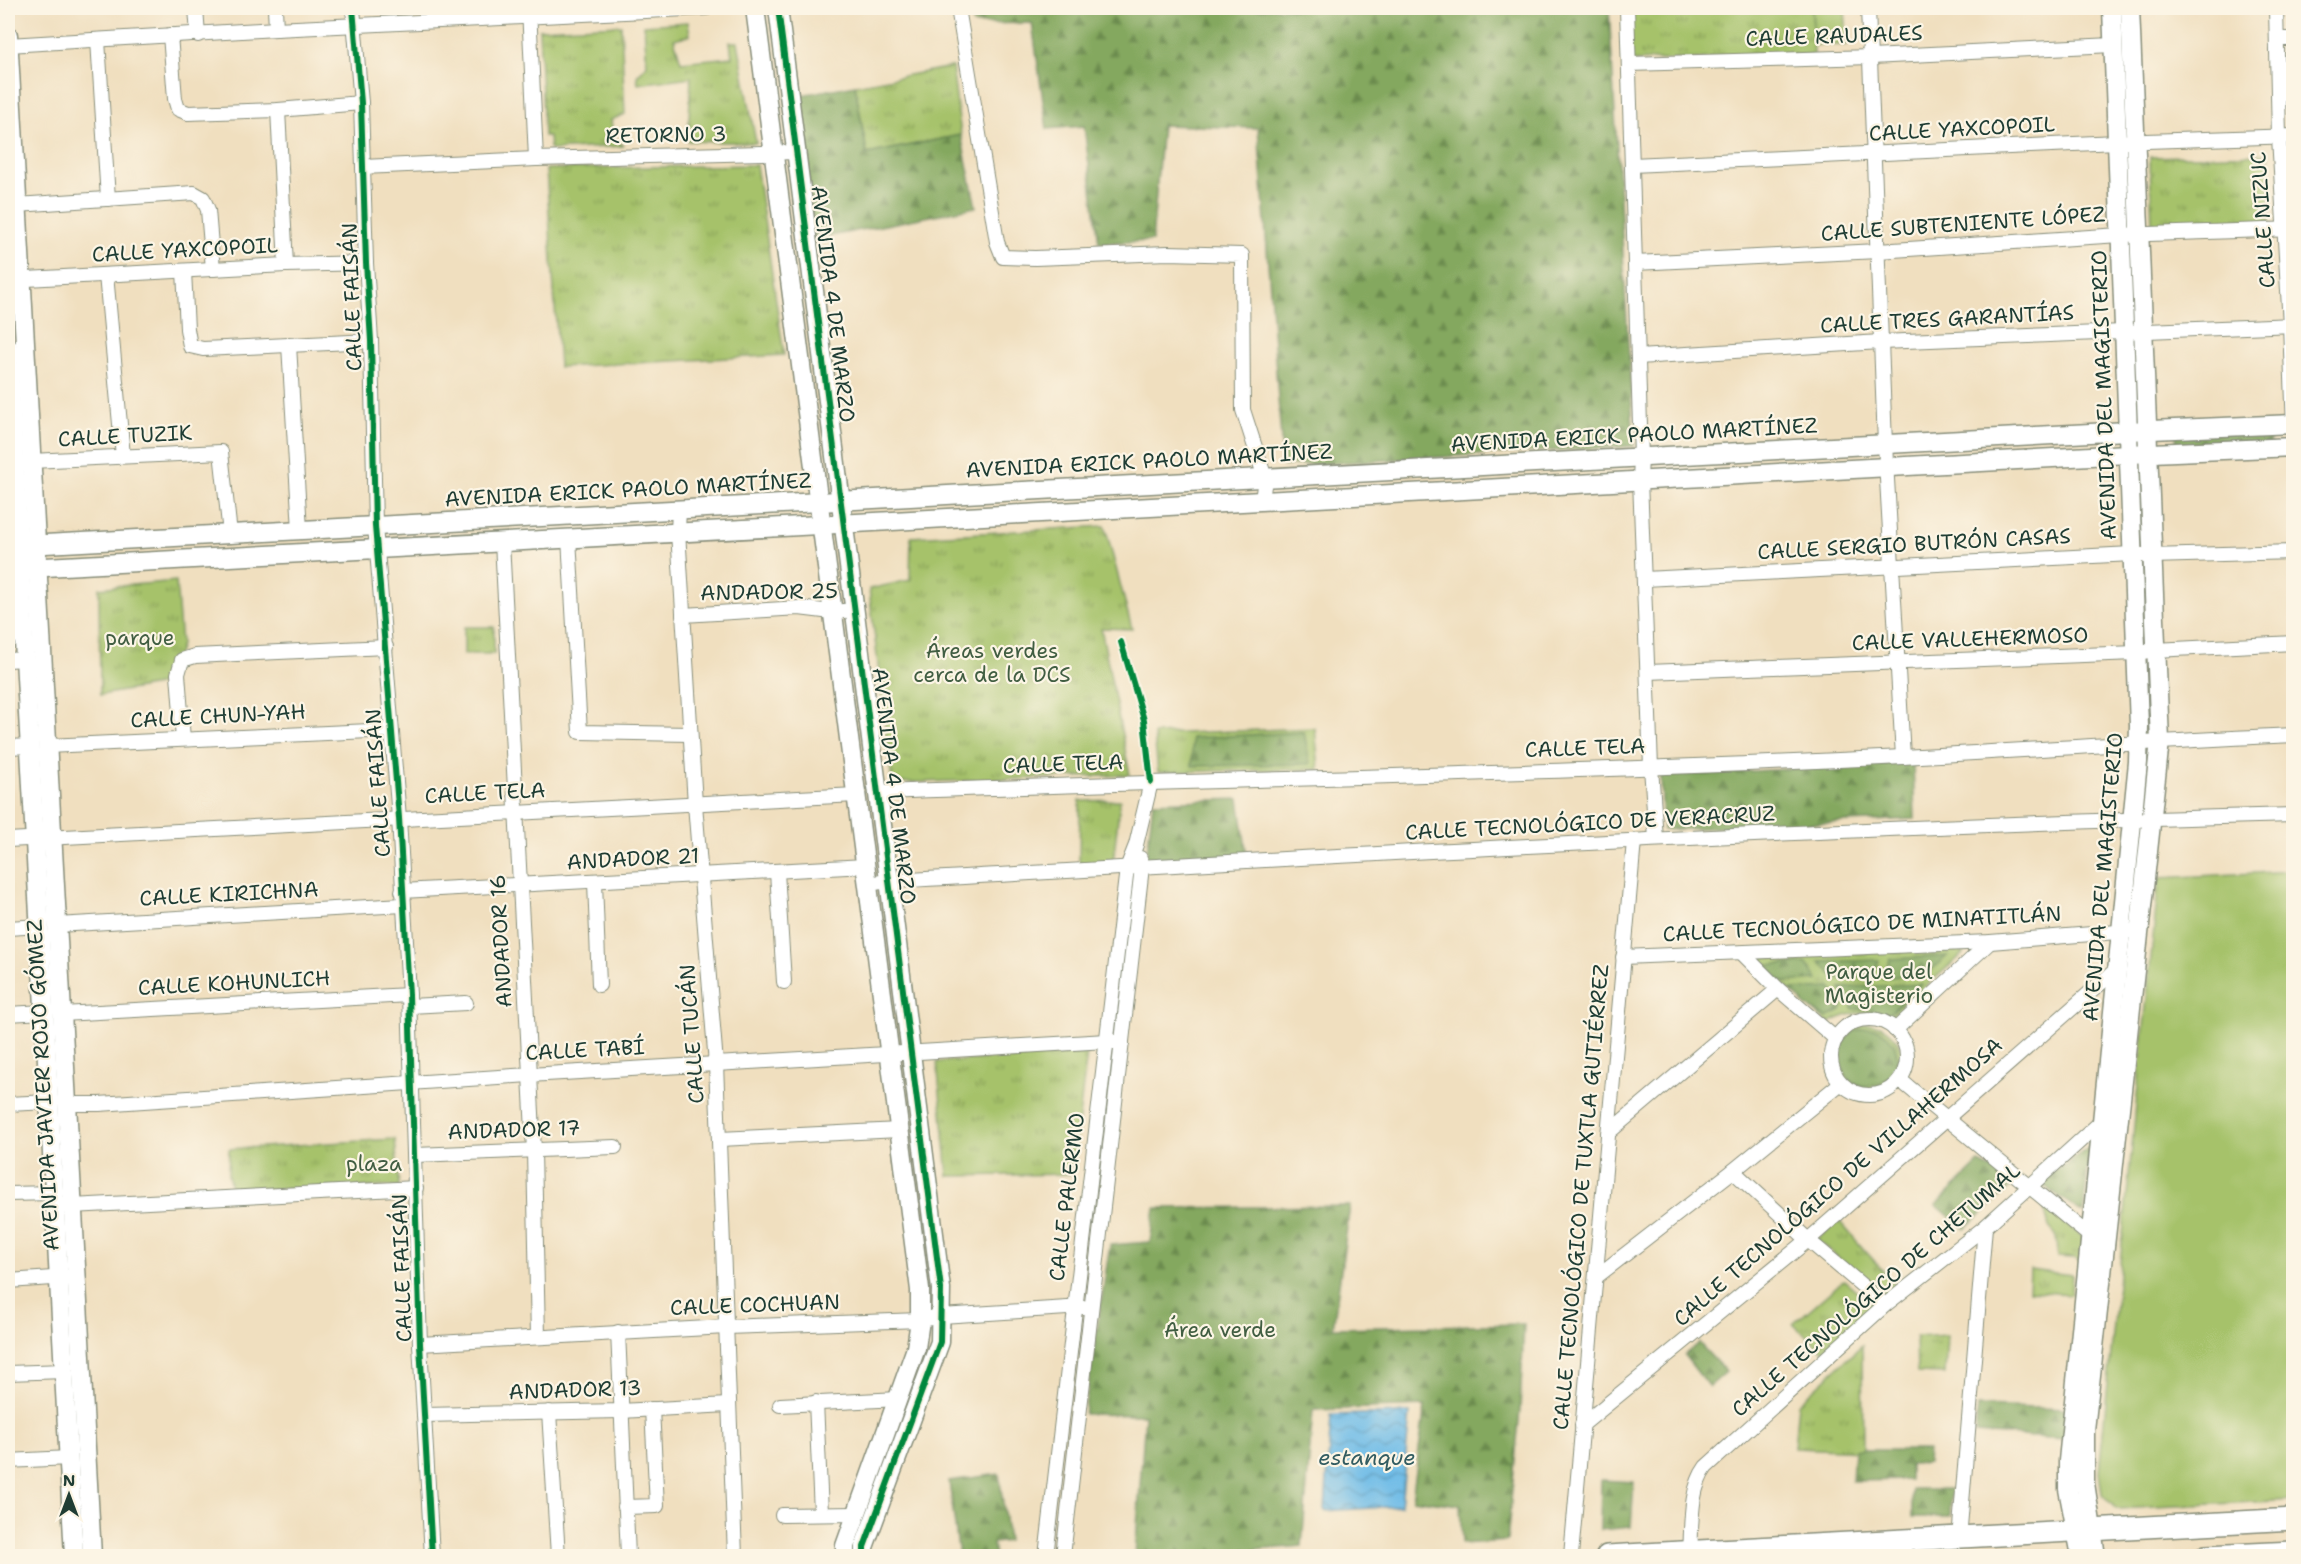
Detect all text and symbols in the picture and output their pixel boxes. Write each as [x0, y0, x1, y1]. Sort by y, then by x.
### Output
street label: CALLE RAUDALES [1745, 19, 1923, 53]
street label: CALLE YAXCOPOIL [1868, 110, 2056, 148]
street label: RETORNO 3 [605, 120, 727, 150]
street label: CALLE NIZUC [2244, 151, 2282, 289]
street label: AVENIDA 4 DE MARZO [805, 184, 861, 424]
street label: CALLE SUBTENIENTE LÓPEZ [1820, 199, 2106, 248]
street label: CALLE FAISÁN [334, 222, 369, 372]
street label: CALLE YAXCOPOIL [91, 231, 279, 269]
street label: AVENIDA DEL MAGISTERIO [2085, 250, 2123, 540]
street label: CALLE TRES GARANTÍAS [1819, 297, 2075, 340]
street label: AVENIDA ERICK PAOLO MARTÍNEZ [1450, 410, 1818, 459]
street label: CALLE TUZIK [57, 418, 193, 453]
street label: AVENIDA ERICK PAOLO MARTÍNEZ [965, 436, 1333, 485]
street label: AVENIDA ERICK PAOLO MARTÍNEZ [444, 465, 812, 514]
street label: CALLE SERGIO BUTRÓN CASAS [1756, 521, 2071, 566]
street label: ANDADOR 25 [700, 577, 838, 607]
street label: CALLE VALLEHERMOSO [1851, 621, 2089, 657]
park label: parque [105, 624, 175, 652]
park label: Áreas verdes cerca de la DCS [913, 636, 1071, 689]
street label: AVENIDA 4 DE MARZO [866, 666, 922, 906]
street label: CALLE CHUN-YAH [130, 697, 306, 735]
street label: CALLE FAISÁN [358, 708, 397, 858]
street label: AVENIDA DEL MAGISTERIO [2076, 731, 2130, 1023]
street label: CALLE TELA [1524, 732, 1646, 764]
street label: CALLE TELA [1002, 748, 1124, 780]
street label: CALLE TELA [424, 776, 546, 810]
street label: CALLE TECNOLÓGICO DE VERACRUZ [1404, 798, 1776, 847]
street label: ANDADOR 21 [566, 842, 700, 876]
street label: ANDADOR 16 [484, 874, 518, 1008]
street label: CALLE KIRICHNA [139, 875, 319, 913]
street label: CALLE TECNOLÓGICO DE MINATITLÁN [1662, 899, 2062, 948]
street label: AVENIDA JAVIER ROJO GÓMEZ [19, 918, 66, 1252]
park label: Parque del Magisterio [1825, 958, 1933, 1010]
street label: CALLE TUCÁN [672, 963, 711, 1105]
street label: CALLE TECNOLÓGICO DE TUXTLA GUTIÉRREZ [1546, 963, 1615, 1431]
street label: CALLE KOHUNLICH [137, 964, 331, 1002]
street label: CALLE TECNOLÓGICO DE VILLAHERMOSA [1667, 1031, 2008, 1333]
street label: CALLE TABÍ [524, 1032, 645, 1067]
street label: CALLE PALERMO [1043, 1111, 1091, 1283]
street label: ANDADOR 17 [447, 1114, 581, 1146]
park label: plaza [346, 1150, 402, 1178]
street label: CALLE TECNOLÓGICO DE CHETUMAL [1725, 1156, 2027, 1423]
street label: CALLE FAISÁN [384, 1193, 419, 1343]
street label: CALLE COCHUAN [670, 1288, 840, 1322]
park label: Área verde [1164, 1315, 1276, 1344]
street label: ANDADOR 13 [508, 1374, 642, 1406]
water label: estanque [1318, 1443, 1416, 1472]
north arrow [39, 1465, 99, 1525]
text: N [63, 1470, 75, 1491]

